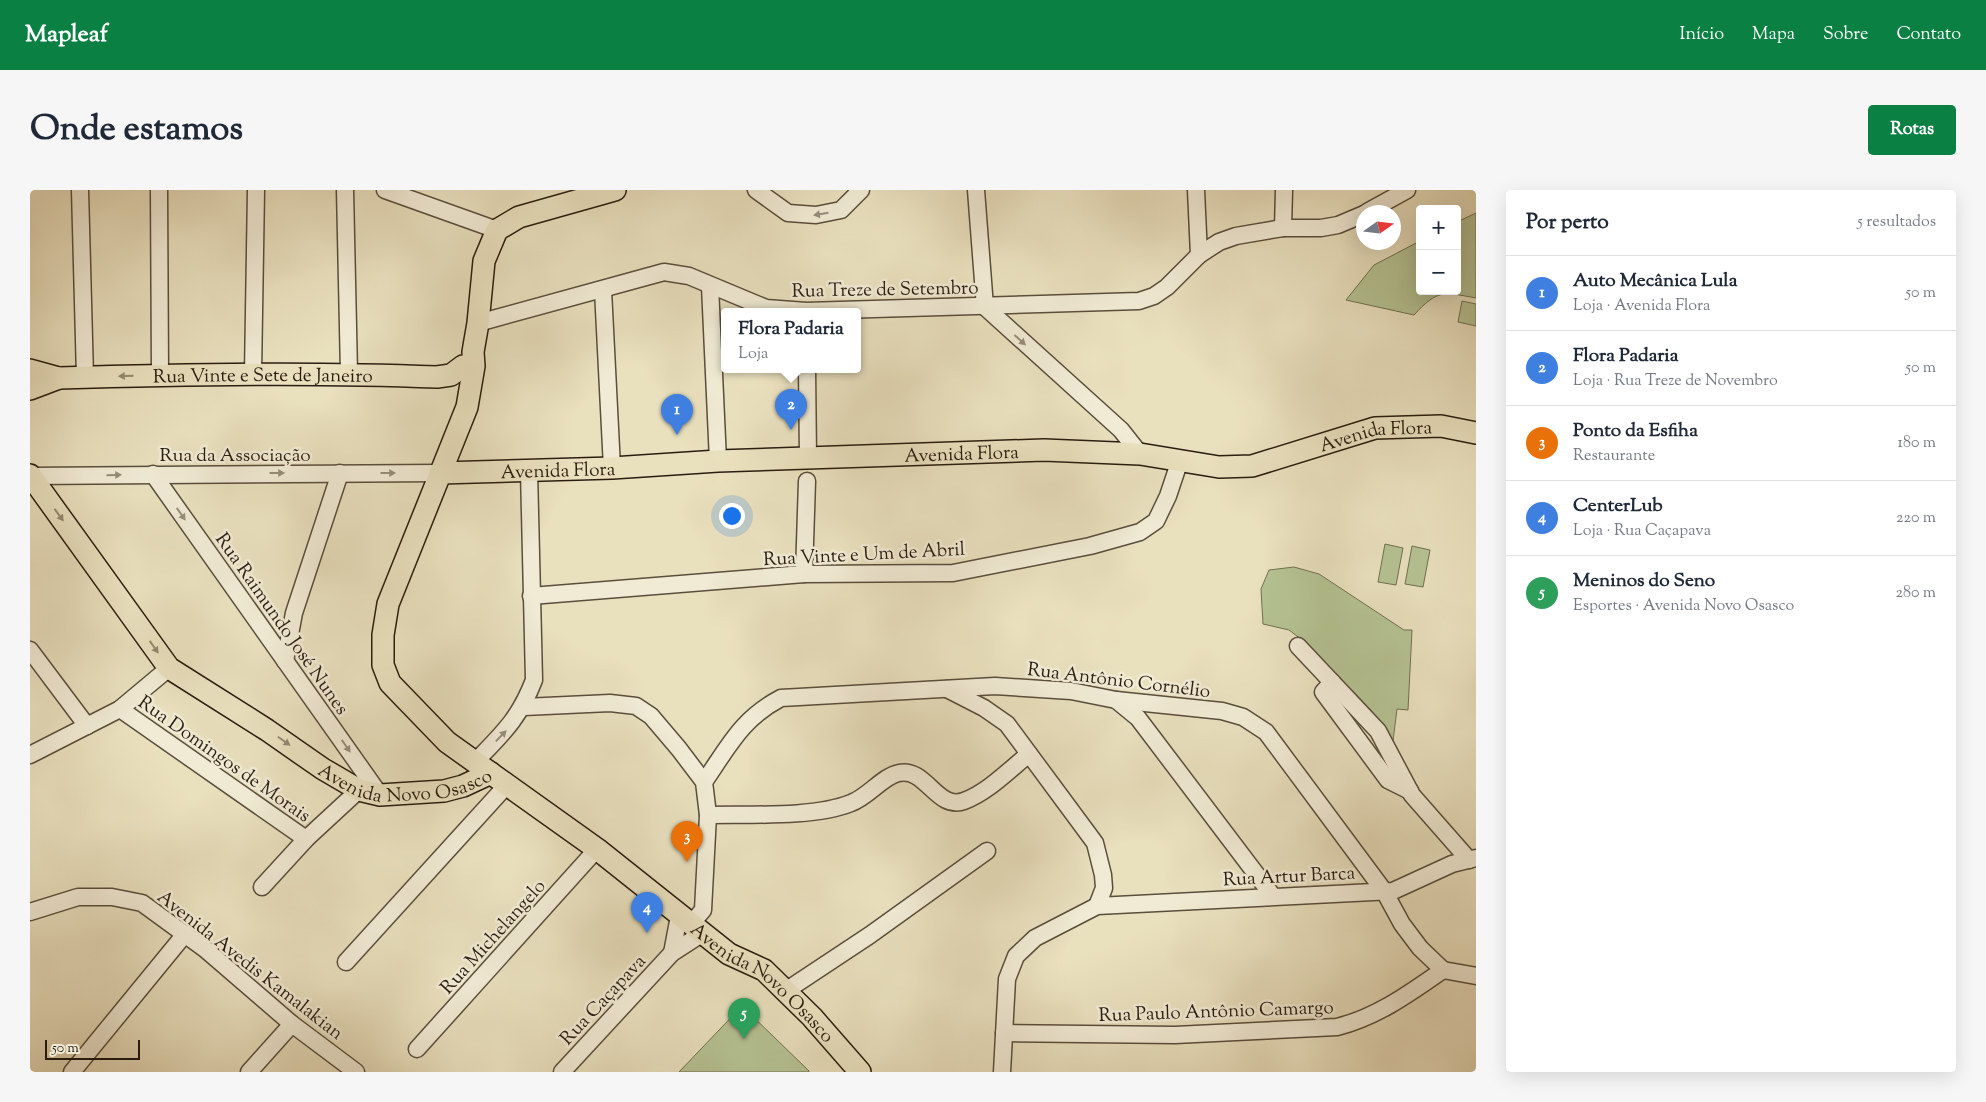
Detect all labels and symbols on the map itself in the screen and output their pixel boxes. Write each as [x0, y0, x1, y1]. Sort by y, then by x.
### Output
north arrow [1356, 205, 1401, 250]
one-way arrow [812, 210, 828, 218]
street label: Rua Treze de Setembro [791, 275, 979, 306]
one-way arrow [1014, 335, 1027, 346]
street label: Rua Vinte e Sete de Janeiro [153, 363, 373, 391]
one-way arrow [118, 372, 134, 380]
pin: 2 [775, 389, 807, 430]
pin: 1 [661, 394, 693, 435]
street label: Avenida Flora [1317, 415, 1433, 460]
street label: Avenida Flora [904, 440, 1020, 471]
street label: Rua da Associação [159, 443, 311, 470]
street label: Avenida Flora [500, 457, 616, 487]
one-way arrow [269, 469, 285, 477]
one-way arrow [381, 469, 397, 477]
one-way arrow [106, 471, 122, 479]
your location [719, 503, 745, 529]
one-way arrow [176, 507, 186, 521]
one-way arrow [54, 508, 64, 522]
street label: Rua Raimundo José Nunes [208, 528, 354, 721]
street label: Rua Vinte e Um de Abril [763, 537, 966, 574]
one-way arrow [149, 640, 159, 653]
street label: Rua Antônio Cornélio [1026, 657, 1212, 706]
street label: Rua Domingos de Morais [132, 690, 315, 830]
one-way arrow [495, 730, 507, 742]
one-way arrow [277, 736, 290, 746]
one-way arrow [341, 740, 351, 753]
street label: Avenida Novo Osasco [312, 758, 497, 811]
pin: 3 [671, 821, 703, 862]
street label: Rua Artur Barca [1222, 861, 1356, 894]
street label: Rua Michelangelo [435, 874, 553, 1001]
street label: Avenida Avedis Kamalakian [151, 885, 348, 1047]
pin: 4 [631, 892, 663, 933]
street label: Avenida Novo Osasco [684, 917, 840, 1050]
street label: Rua Caçapava [555, 949, 653, 1052]
street label: Rua Paulo Antônio Camargo [1098, 995, 1334, 1030]
pin: 5 [728, 998, 760, 1039]
scale bar [45, 1037, 140, 1060]

